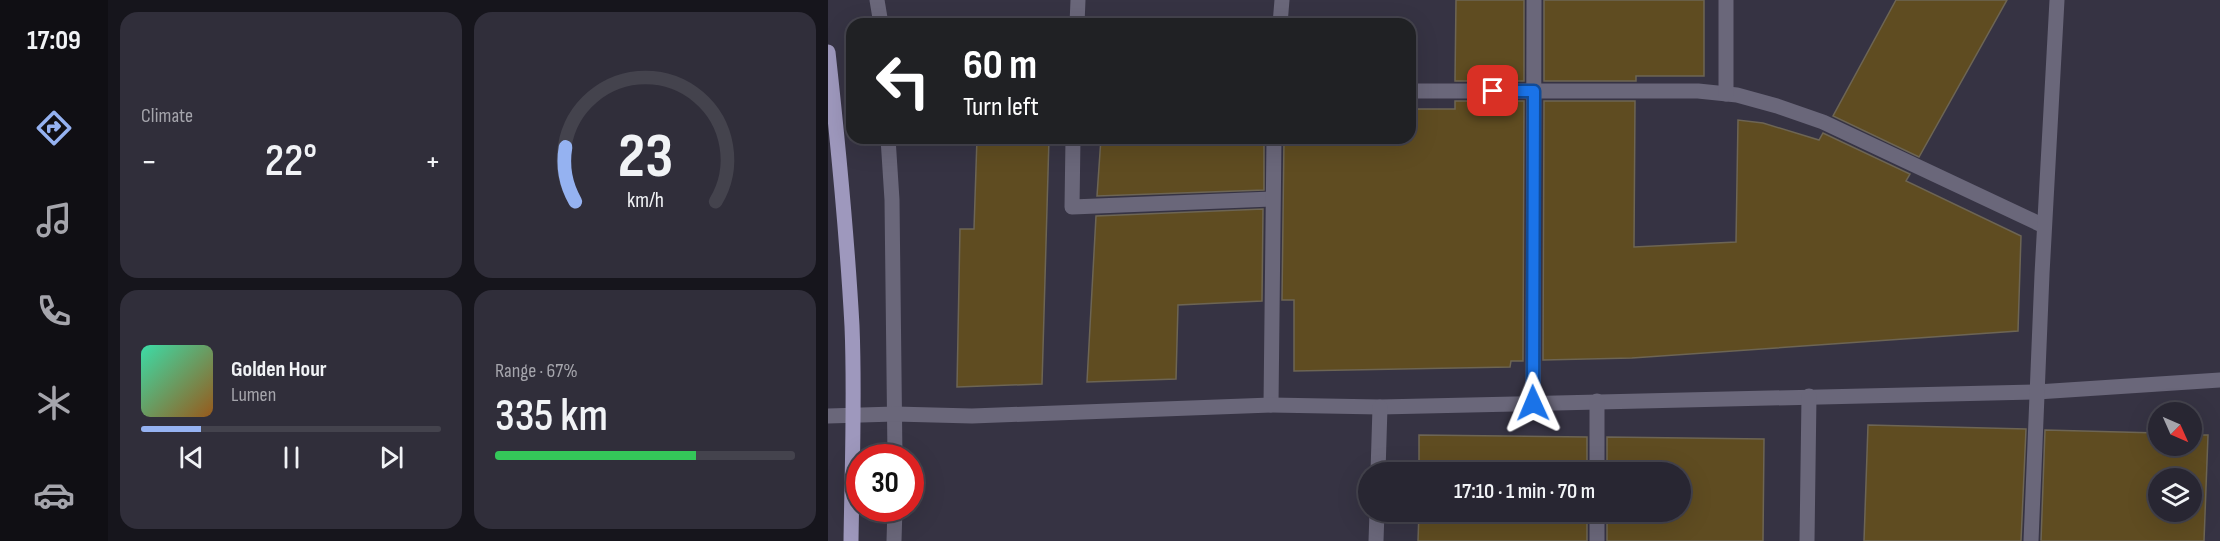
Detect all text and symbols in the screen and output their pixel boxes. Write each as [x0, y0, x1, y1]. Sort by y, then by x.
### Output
text: 17:09 [27, 25, 81, 57]
text: 60 m [963, 40, 1037, 91]
icon: left [864, 42, 942, 120]
pin [1467, 65, 1518, 116]
icon: arrive [1476, 74, 1509, 107]
text: Turn left [963, 91, 1039, 123]
text: Climate [141, 104, 193, 128]
icon: directions [33, 107, 75, 149]
text: 23 [617, 120, 673, 195]
text: 22° [265, 134, 317, 189]
text: − [141, 142, 157, 182]
text: + [425, 142, 441, 182]
text: km/h [626, 188, 664, 213]
icon: music [33, 199, 75, 241]
icon: phone [33, 290, 75, 332]
text: Golden Hour [231, 356, 327, 383]
text: Range · 67% [495, 359, 578, 383]
position arrow [1501, 371, 1565, 435]
icon: climate [33, 382, 75, 424]
text: Lumen [231, 383, 276, 407]
text: 335 km [495, 389, 608, 444]
north arrow [2148, 402, 2202, 456]
map controls [2148, 402, 2202, 522]
icon: previous [175, 441, 208, 474]
icon: pause [275, 441, 308, 474]
icon: next [375, 441, 408, 474]
speed limit sign: 30 [846, 444, 924, 522]
button: layers [2148, 468, 2202, 522]
icon: car [33, 474, 75, 516]
text: 17:10 · 1 min · 70 m [1454, 478, 1595, 505]

